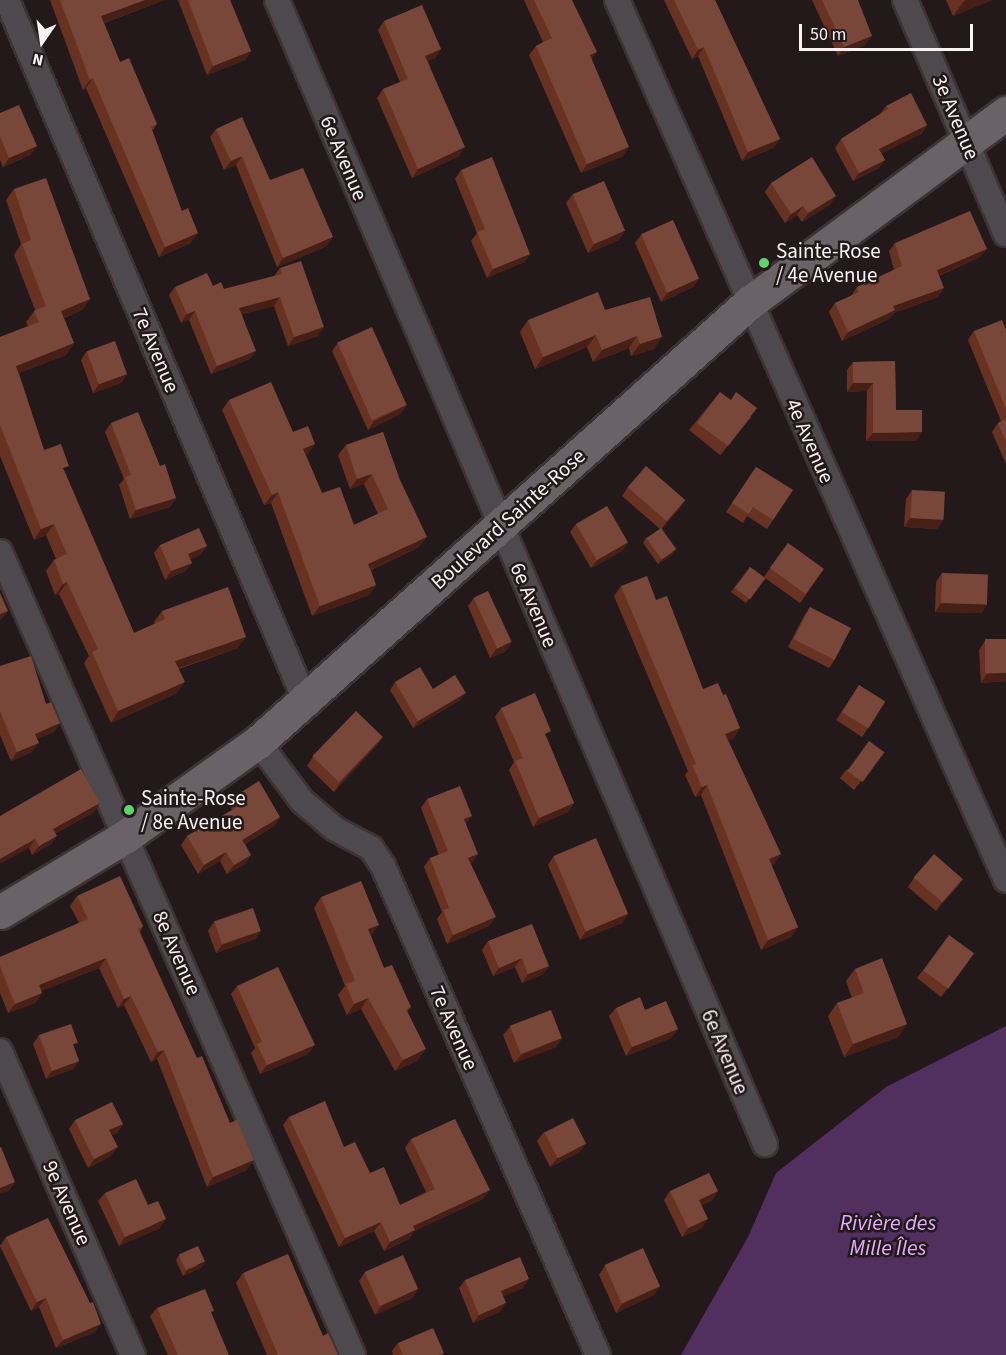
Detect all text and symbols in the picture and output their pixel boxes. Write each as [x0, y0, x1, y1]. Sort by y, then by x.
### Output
north arrow [12, 12, 72, 72]
scale bar [802, 12, 976, 50]
text: 50 m [810, 22, 846, 47]
text: N [30, 48, 46, 71]
street label: 3e Avenue [927, 71, 985, 163]
street label: 6e Avenue [315, 112, 373, 204]
place label: Sainte-Rose / 4e Avenue [776, 238, 881, 288]
marker: Sainte-Rose / 4e Avenue [757, 256, 771, 270]
street label: 7e Avenue [127, 304, 185, 396]
street label: 4e Avenue [780, 395, 840, 487]
street label: Boulevard Sainte-Rose [426, 443, 590, 595]
street label: 6e Avenue [505, 559, 563, 651]
place label: Sainte-Rose / 8e Avenue [141, 785, 246, 835]
marker: Sainte-Rose / 8e Avenue [122, 803, 136, 817]
street label: 8e Avenue [147, 907, 207, 999]
street label: 7e Avenue [424, 982, 484, 1074]
street label: 6e Avenue [696, 1006, 754, 1098]
street label: 9e Avenue [37, 1157, 97, 1249]
water label: Rivière des Mille Îles [840, 1210, 936, 1262]

